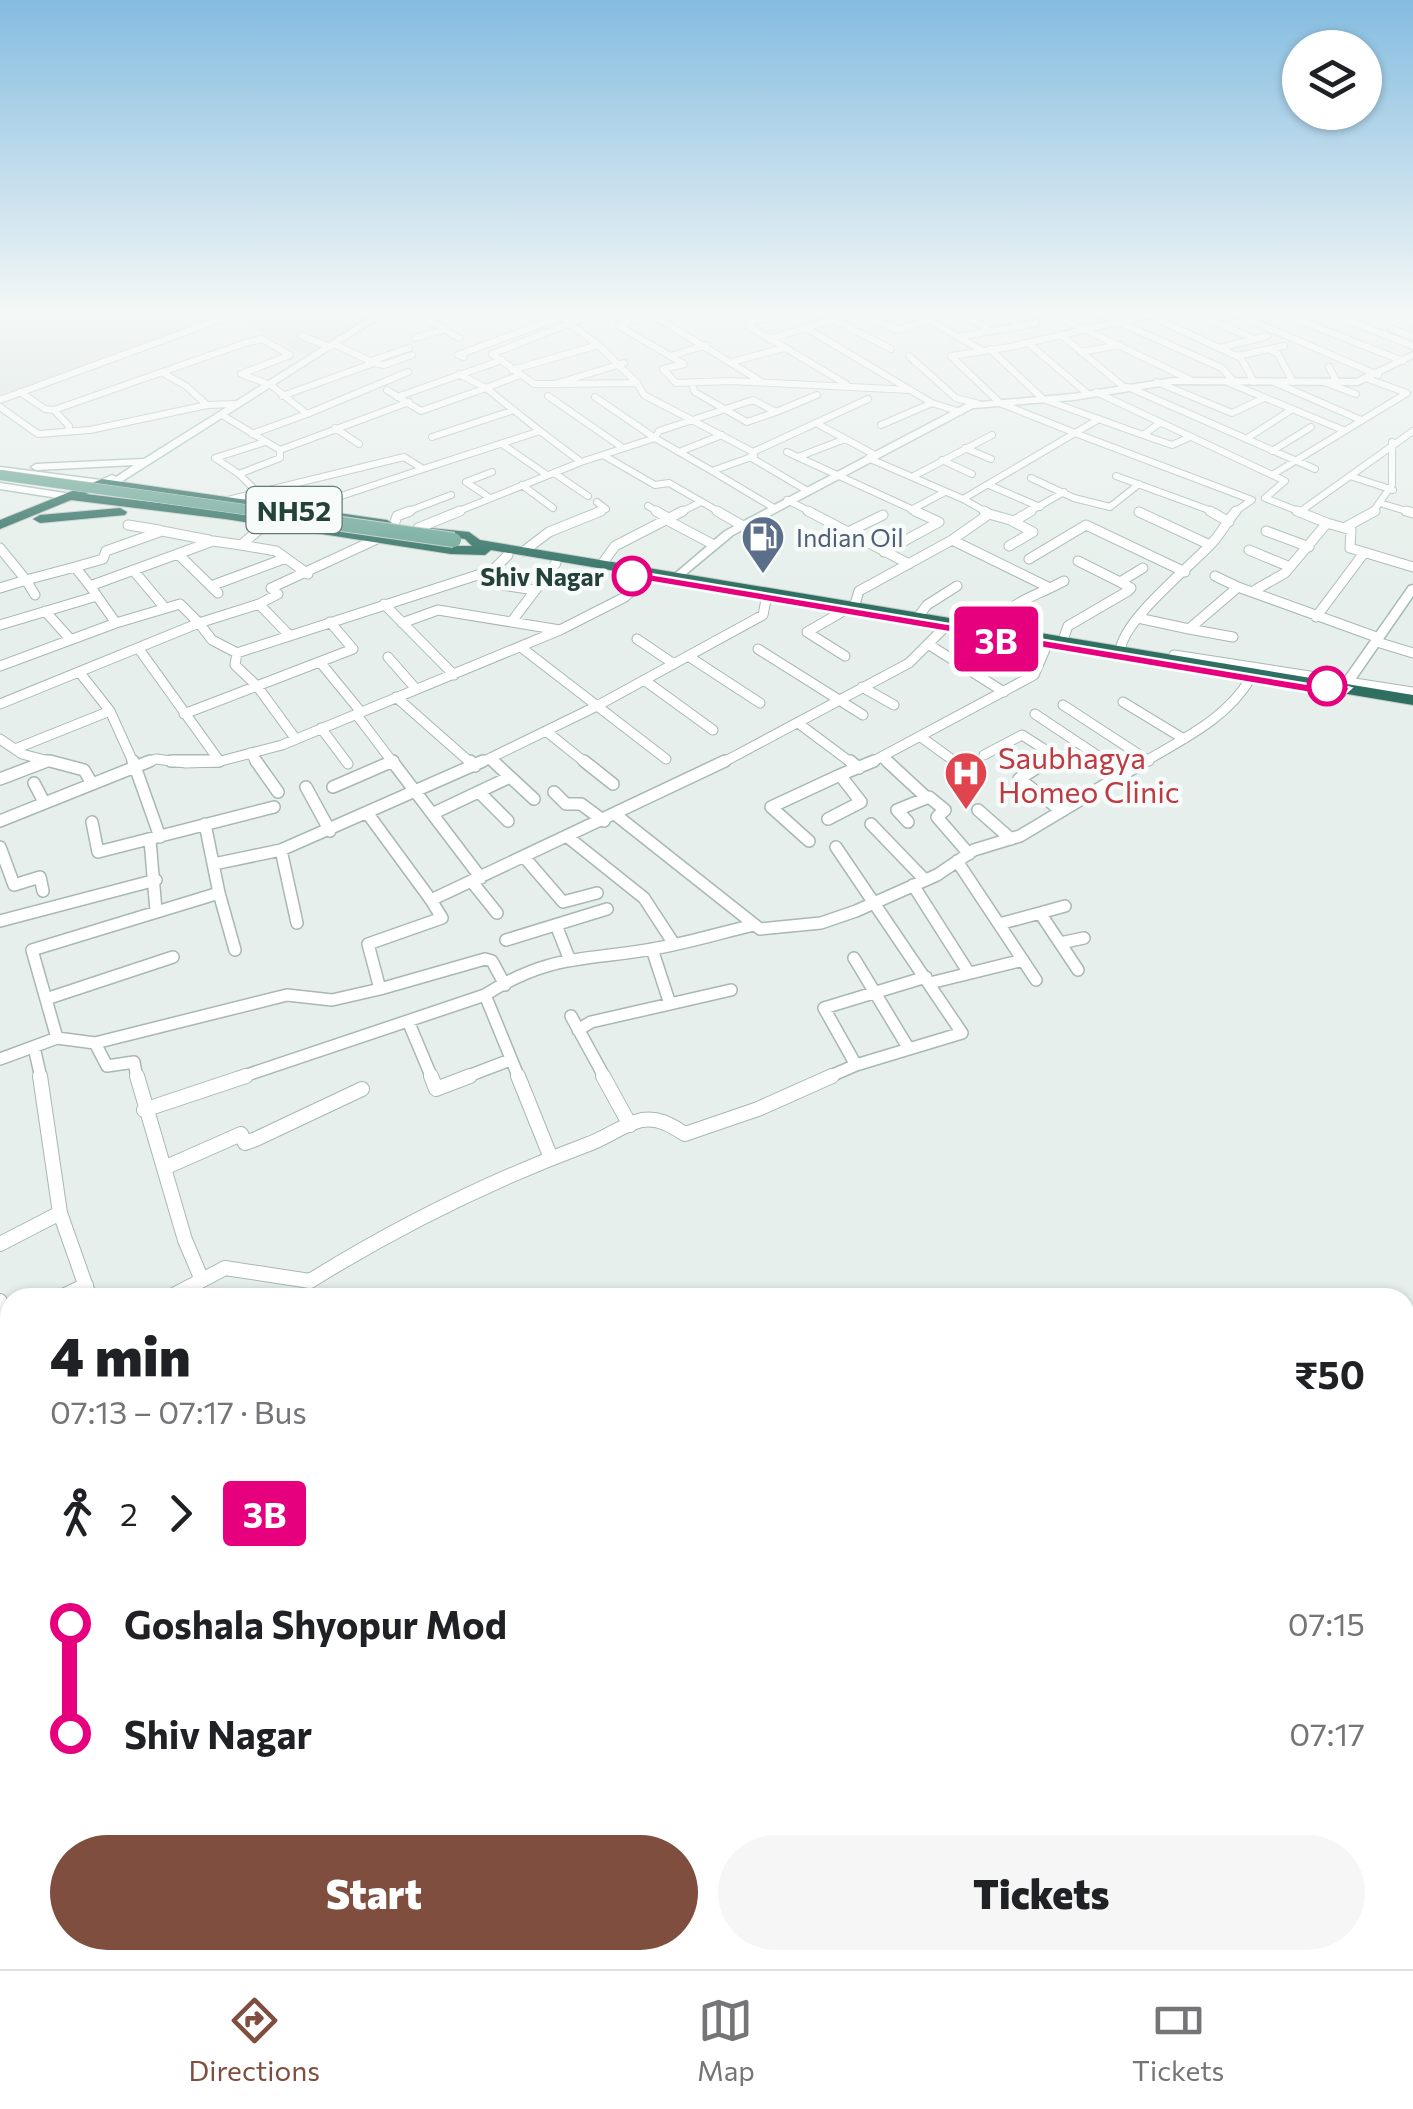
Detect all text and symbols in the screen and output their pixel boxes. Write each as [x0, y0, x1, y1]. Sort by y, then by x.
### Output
map controls [1282, 30, 1382, 130]
button: layers [1282, 30, 1382, 130]
road number: NH52 [246, 487, 342, 533]
fuel station icon: Indian Oil [740, 514, 786, 575]
place label: Indian Oil [796, 522, 904, 552]
marker: Shiv Nagar [613, 557, 651, 595]
place label: Shiv Nagar [480, 561, 604, 591]
line badge: 3B [951, 606, 1041, 672]
text: 3B [974, 618, 1018, 661]
unlabelled marker [1308, 667, 1346, 705]
place label: Saubhagya Homeo Clinic [998, 738, 1180, 809]
hospital icon: Saubhagya Homeo Clinic [943, 750, 989, 811]
text: 4 min [50, 1320, 191, 1387]
text: ₹50 [1294, 1350, 1365, 1397]
text: 07:13 – 07:17 · Bus [50, 1391, 307, 1431]
icon: walk [50, 1486, 105, 1541]
icon: forward [153, 1486, 208, 1541]
text: 3B [243, 1492, 286, 1535]
text: 2 [120, 1493, 138, 1533]
text: Goshala Shyopur Mod [124, 1600, 507, 1647]
text: 07:15 [1288, 1603, 1365, 1643]
text: Shiv Nagar [124, 1710, 312, 1757]
text: 07:17 [1289, 1713, 1365, 1753]
button: Start [50, 1835, 698, 1950]
button: Tickets [718, 1835, 1365, 1950]
tab: Directions [189, 1993, 320, 2087]
tab: Map [697, 1993, 755, 2087]
tab: Tickets [1132, 1993, 1224, 2087]

